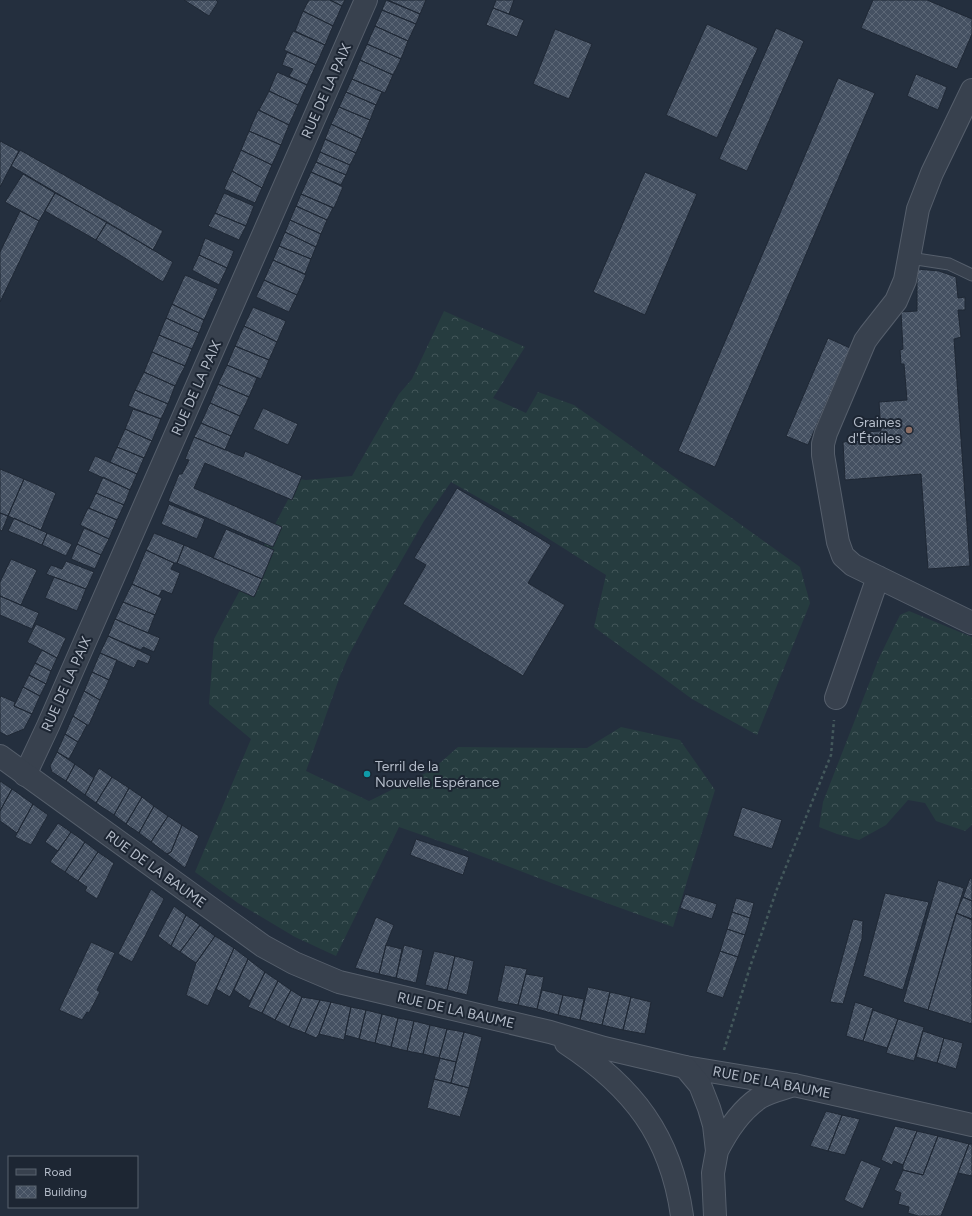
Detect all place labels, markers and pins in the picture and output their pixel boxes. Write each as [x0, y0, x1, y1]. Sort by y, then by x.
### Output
place label: Graines d'Étoiles [848, 414, 901, 447]
marker: Graines d'Étoiles [904, 425, 914, 435]
place label: Terril de la Nouvelle Espérance [375, 758, 500, 791]
marker: Terril de la Nouvelle Espérance [362, 769, 372, 779]

